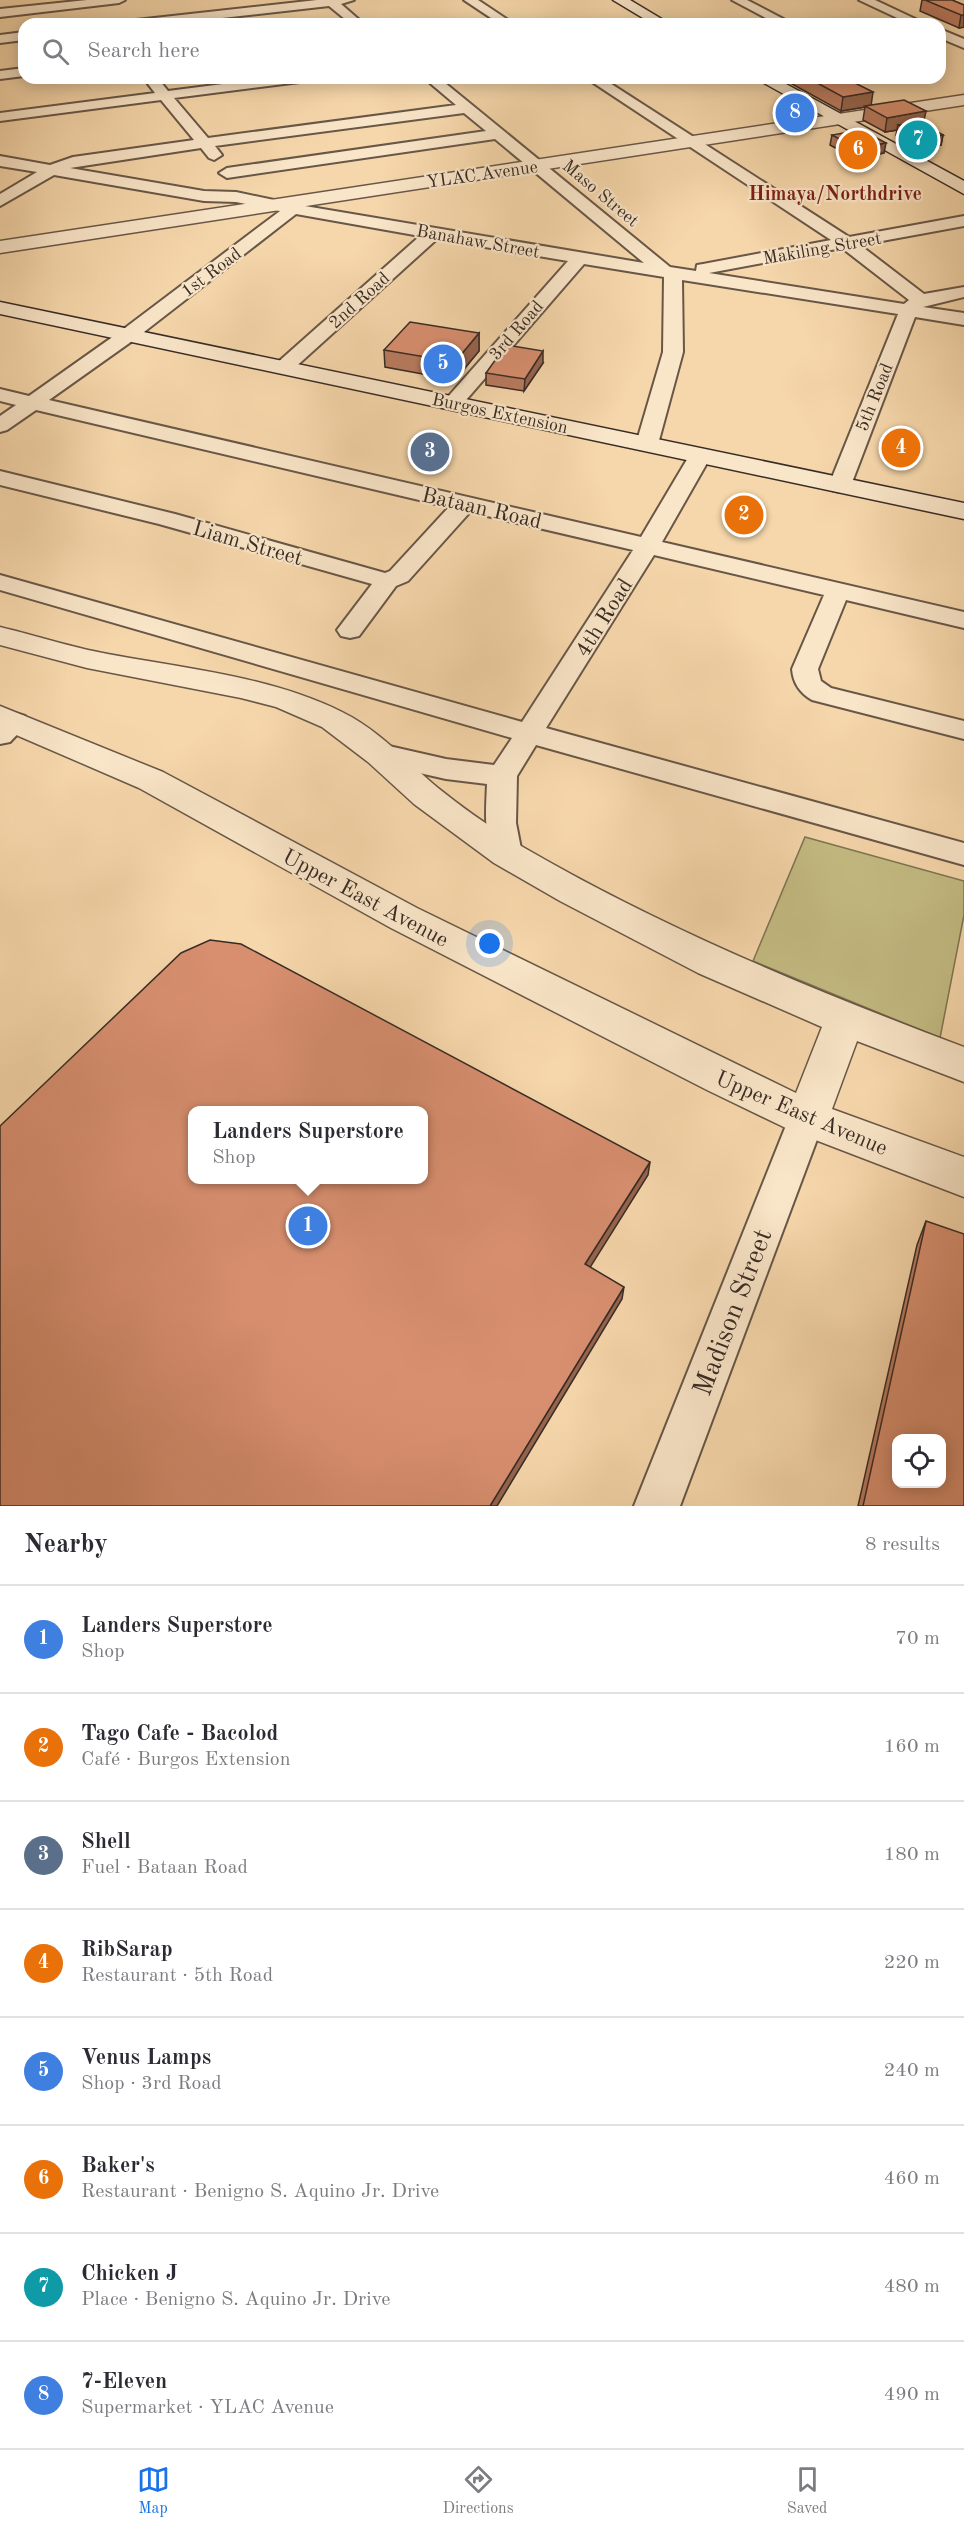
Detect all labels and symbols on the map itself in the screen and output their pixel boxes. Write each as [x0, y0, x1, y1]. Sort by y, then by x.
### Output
pin: 8 [776, 90, 814, 136]
pin: 7 [898, 118, 938, 162]
pin: 6 [838, 128, 878, 172]
street label: Maso Street [559, 157, 642, 231]
street label: YLAC Avenue [425, 158, 539, 192]
district label: Himaya/Northdrive [748, 185, 922, 205]
street label: Banahaw Street [415, 222, 541, 262]
street label: Makiling Street [761, 230, 883, 268]
street label: 1st Road [178, 245, 245, 301]
street label: 2nd Road [326, 269, 393, 332]
street label: 3rd Road [486, 297, 547, 364]
pin: 5 [424, 342, 462, 386]
street label: 5th Road [853, 361, 897, 434]
street label: Burgos Extension [430, 391, 570, 437]
pin: 4 [882, 426, 920, 470]
pin: 3 [410, 430, 450, 474]
street label: Bataan Road [419, 484, 544, 533]
pin: 2 [724, 492, 764, 538]
street label: Liam Street [190, 518, 305, 570]
street label: 4th Road [572, 575, 637, 661]
street label: Upper East Avenue [278, 846, 452, 952]
your location [475, 929, 504, 958]
street label: Upper East Avenue [712, 1068, 890, 1160]
pin: 1 [288, 1204, 328, 1248]
street label: Madison Street [689, 1225, 778, 1400]

